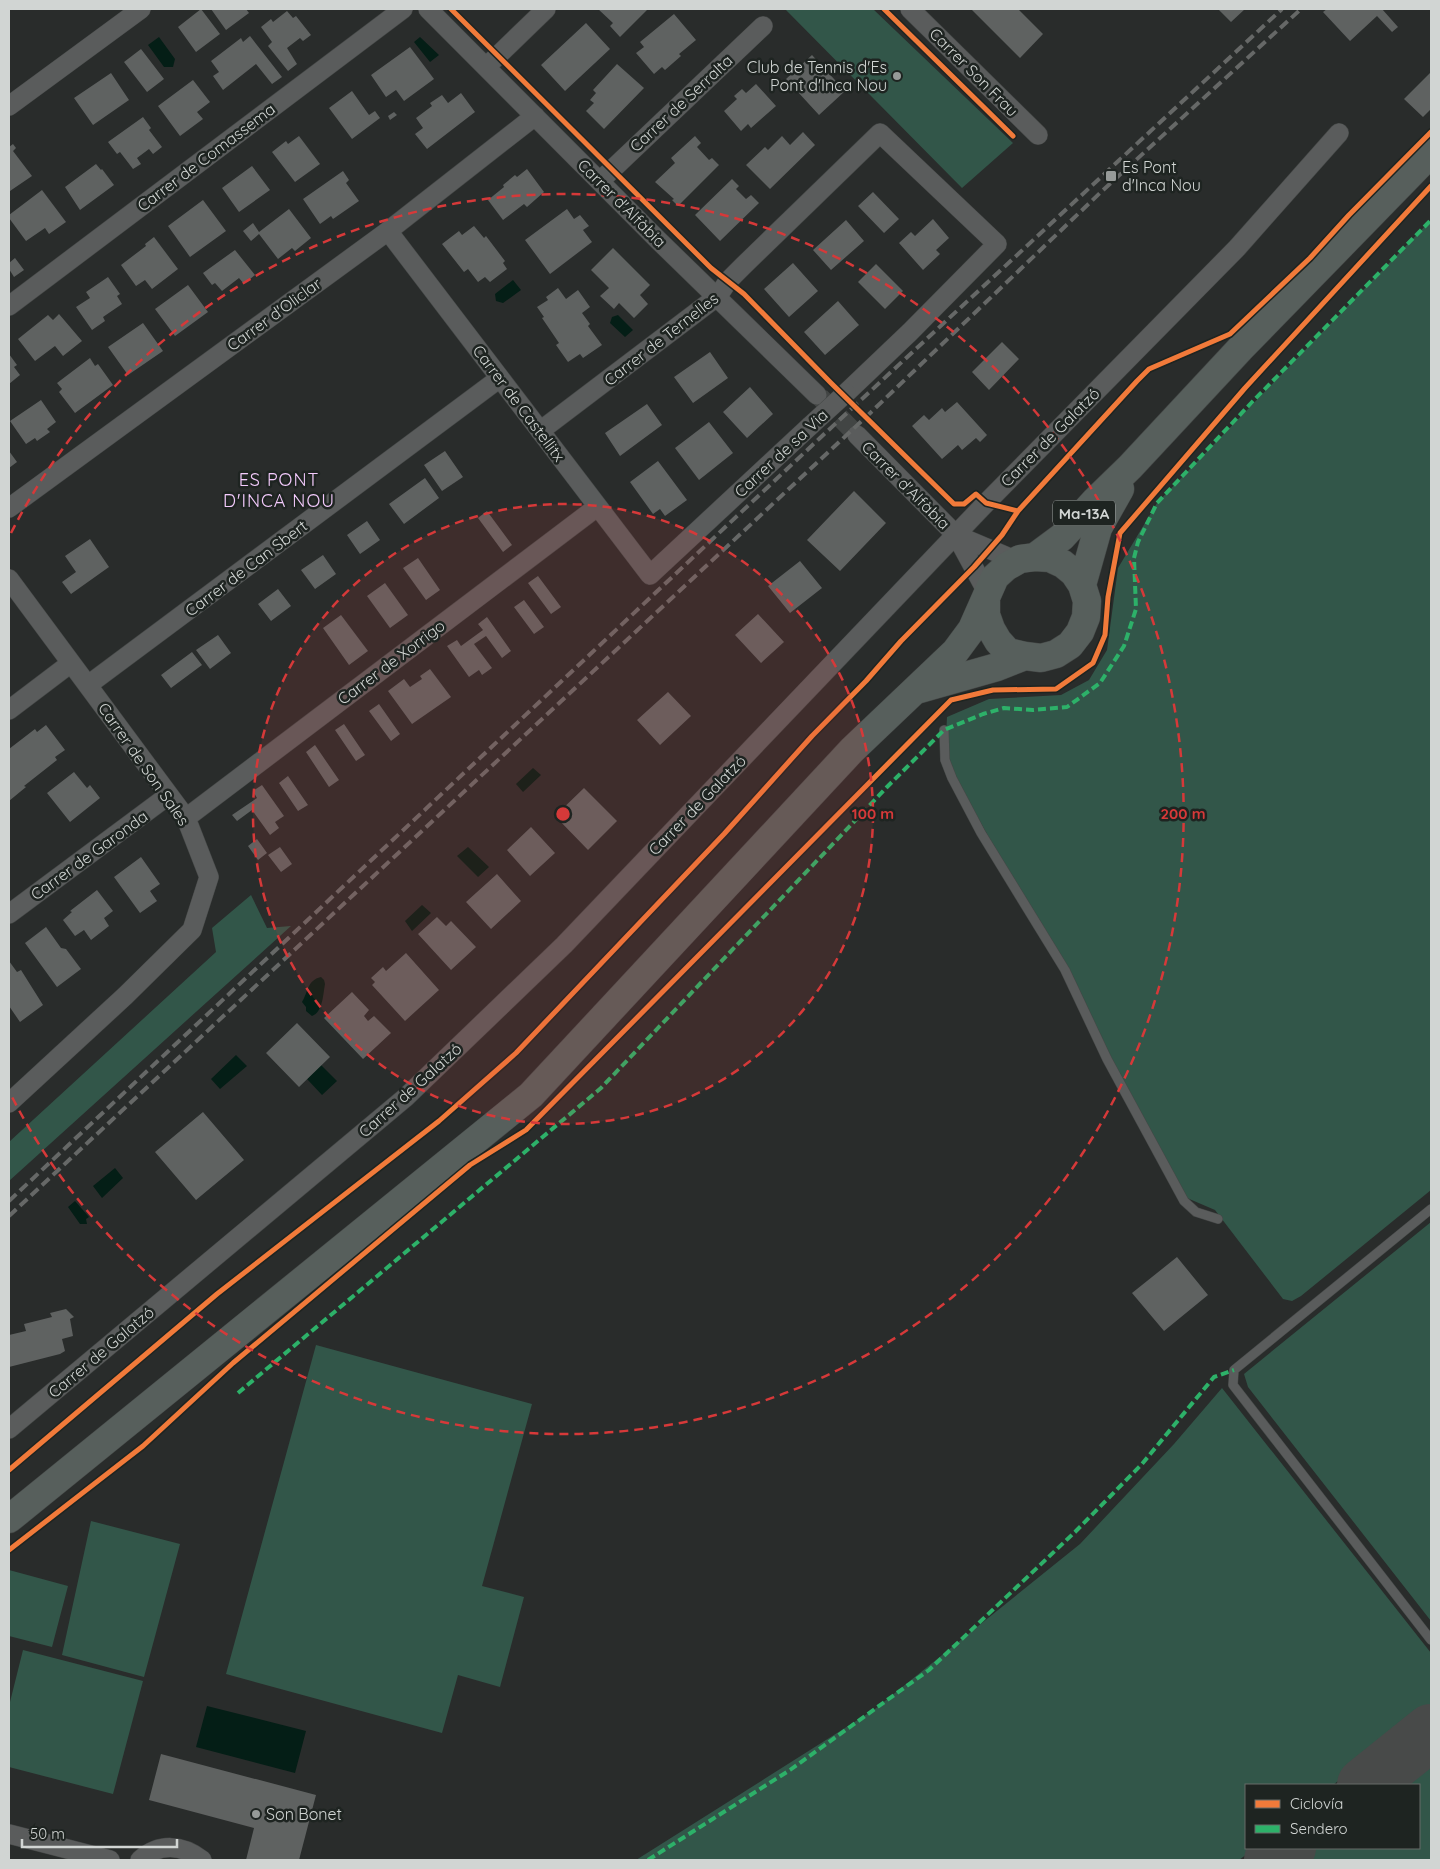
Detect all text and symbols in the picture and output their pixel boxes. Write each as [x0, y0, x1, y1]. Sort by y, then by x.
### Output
street label: Carrer Son Frau [925, 23, 1023, 121]
street label: Carrer de Serralta [625, 50, 737, 156]
place label: Club de Tennis d'Es Pont d'Inca Nou [747, 57, 887, 95]
marker: Club de Tennis d'Es Pont d'Inca Nou [891, 70, 903, 82]
street label: Carrer de Comassema [133, 99, 279, 215]
street label: Carrer d'Alfàbia [574, 155, 670, 251]
place label: Es Pont d'Inca Nou [1122, 157, 1201, 195]
marker: Es Pont d'Inca Nou [1104, 169, 1118, 183]
street label: Carrer d'Oliclar [223, 273, 325, 355]
street label: Carrer de Ternelles [600, 288, 722, 390]
street label: Carrer de Castellitx [469, 341, 569, 465]
street label: Carrer de Galatzó [996, 383, 1104, 491]
street label: Carrer de sa Via [730, 405, 832, 501]
street label: Carrer d'Alfàbia [858, 437, 954, 533]
district label: ES PONT D'INCA NOU [223, 468, 335, 512]
road number: Ma-13A [1053, 500, 1115, 526]
street label: Carrer de Can Sbert [181, 516, 311, 620]
street label: Carrer de Xorrigo [333, 615, 449, 709]
street label: Carrer de Son Sales [94, 699, 194, 829]
street label: Carrer de Galatzó [644, 751, 750, 859]
text: 100 m [852, 804, 894, 823]
text: 200 m [1161, 804, 1206, 823]
centre of rings [554, 805, 572, 823]
street label: Carrer de Garonda [27, 806, 151, 904]
street label: Carrer de Galatzó [354, 1038, 466, 1142]
street label: Carrer de Galatzó [44, 1302, 158, 1402]
legend [1245, 1784, 1420, 1849]
text: Ciclovía [1290, 1794, 1343, 1813]
place label: Son Bonet [266, 1804, 342, 1824]
marker: Son Bonet [250, 1808, 262, 1820]
scale bar [22, 1816, 178, 1848]
text: Sendero [1290, 1819, 1348, 1838]
text: 50 m [30, 1824, 65, 1843]

